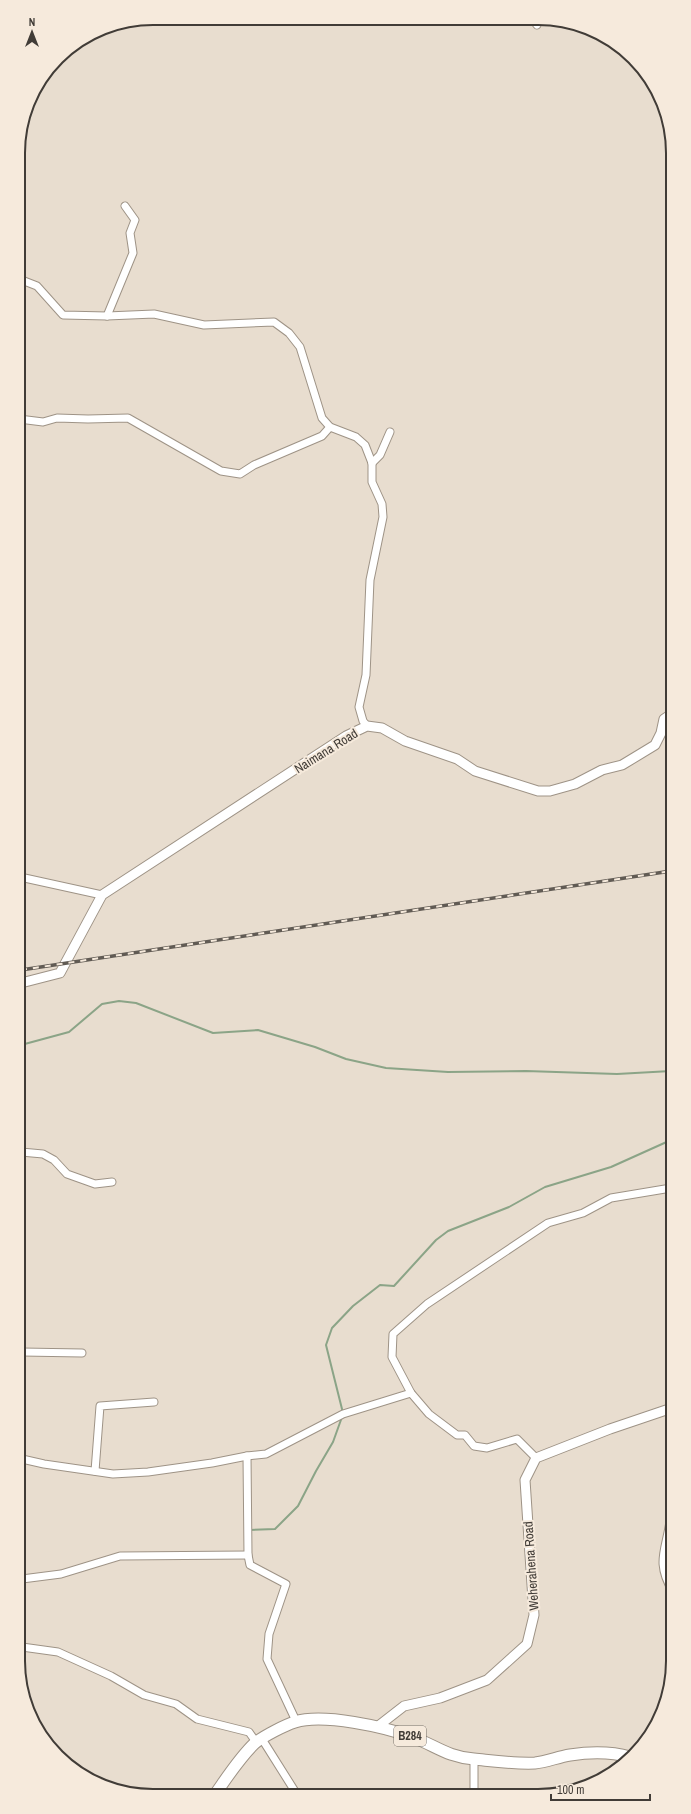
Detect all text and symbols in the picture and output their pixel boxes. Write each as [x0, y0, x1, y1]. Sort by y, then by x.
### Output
north arrow [12, 12, 52, 52]
text: N [29, 15, 35, 29]
street label: Naimana Road [291, 725, 361, 777]
street label: Weherahena Road [519, 1521, 543, 1611]
road number: B284 [394, 1726, 426, 1746]
scale bar [551, 1776, 650, 1802]
text: 100 m [557, 1782, 584, 1798]

